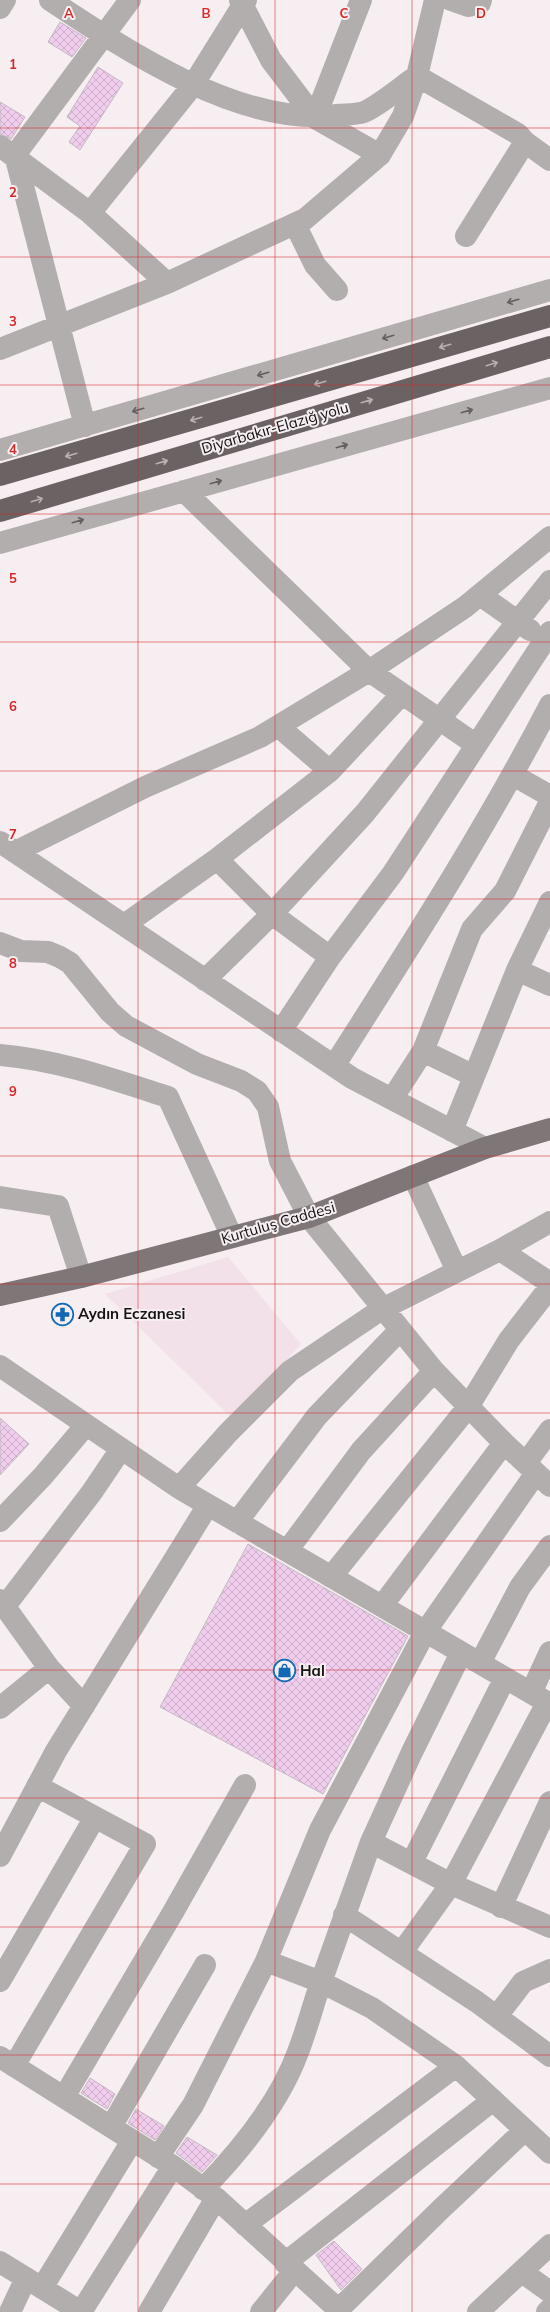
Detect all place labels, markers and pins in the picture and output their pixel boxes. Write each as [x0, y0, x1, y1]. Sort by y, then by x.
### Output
pharmacy icon: Aydın Eczanesi [50, 1301, 76, 1327]
place label: Aydın Eczanesi [78, 1304, 185, 1323]
shop icon: Hal [271, 1658, 297, 1684]
place label: Hal [300, 1661, 325, 1680]

